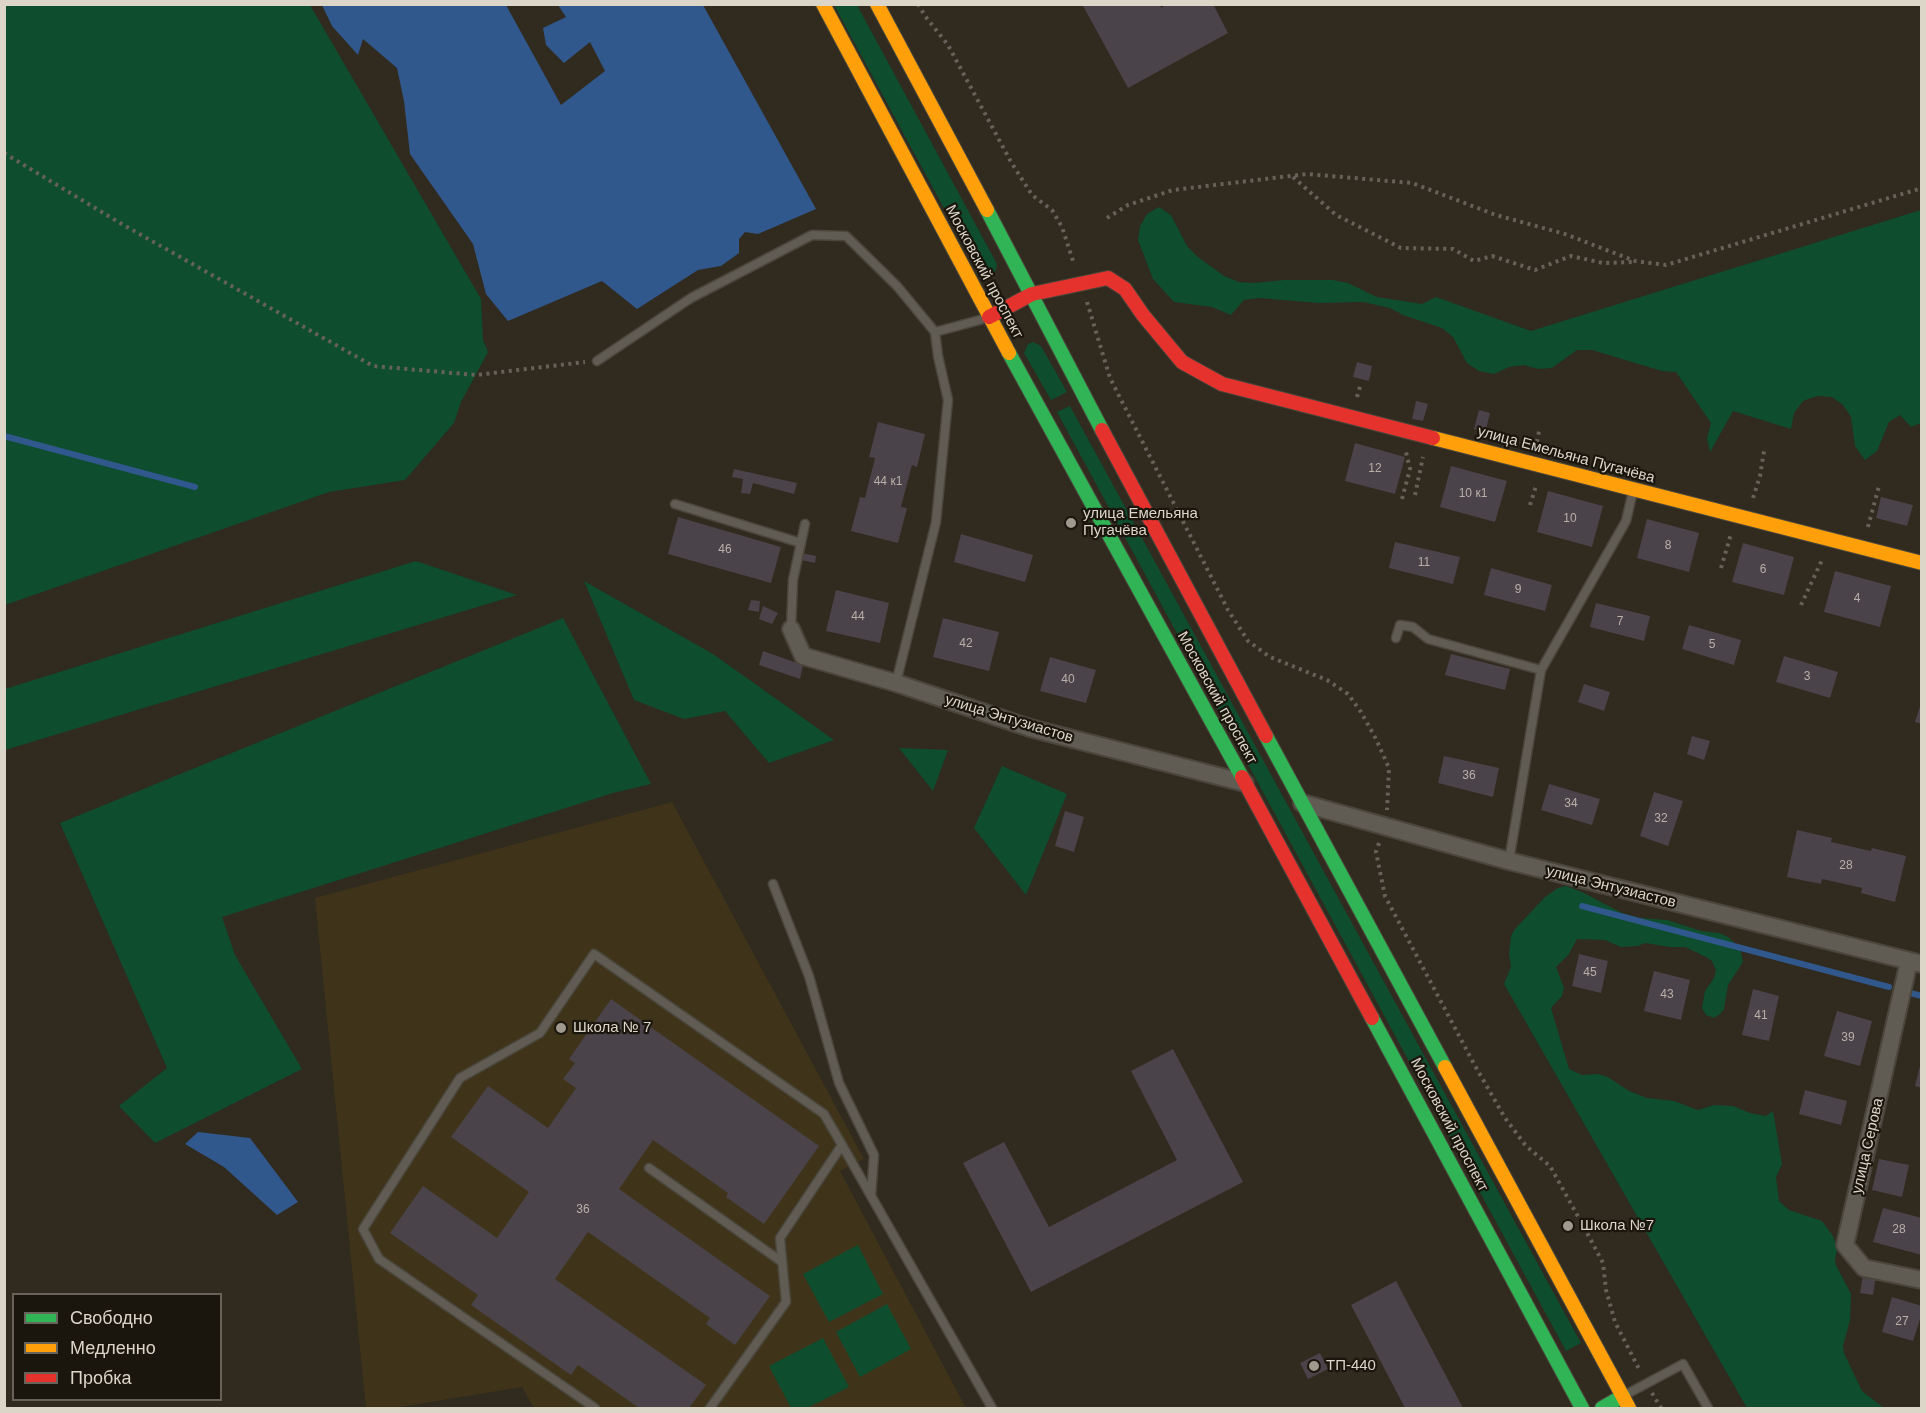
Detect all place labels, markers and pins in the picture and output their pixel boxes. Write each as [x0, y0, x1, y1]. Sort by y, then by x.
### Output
place label: улица Емельяна Пугачёва [1083, 505, 1198, 540]
marker: улица Емельяна Пугачёва [1064, 516, 1078, 530]
place label: Школа № 7 [573, 1019, 651, 1037]
marker: Школа № 7 [554, 1021, 568, 1035]
place label: Школа №7 [1580, 1217, 1654, 1235]
marker: Школа №7 [1561, 1219, 1575, 1233]
place label: ТП-440 [1326, 1357, 1376, 1375]
marker: ТП-440 [1307, 1359, 1321, 1373]

